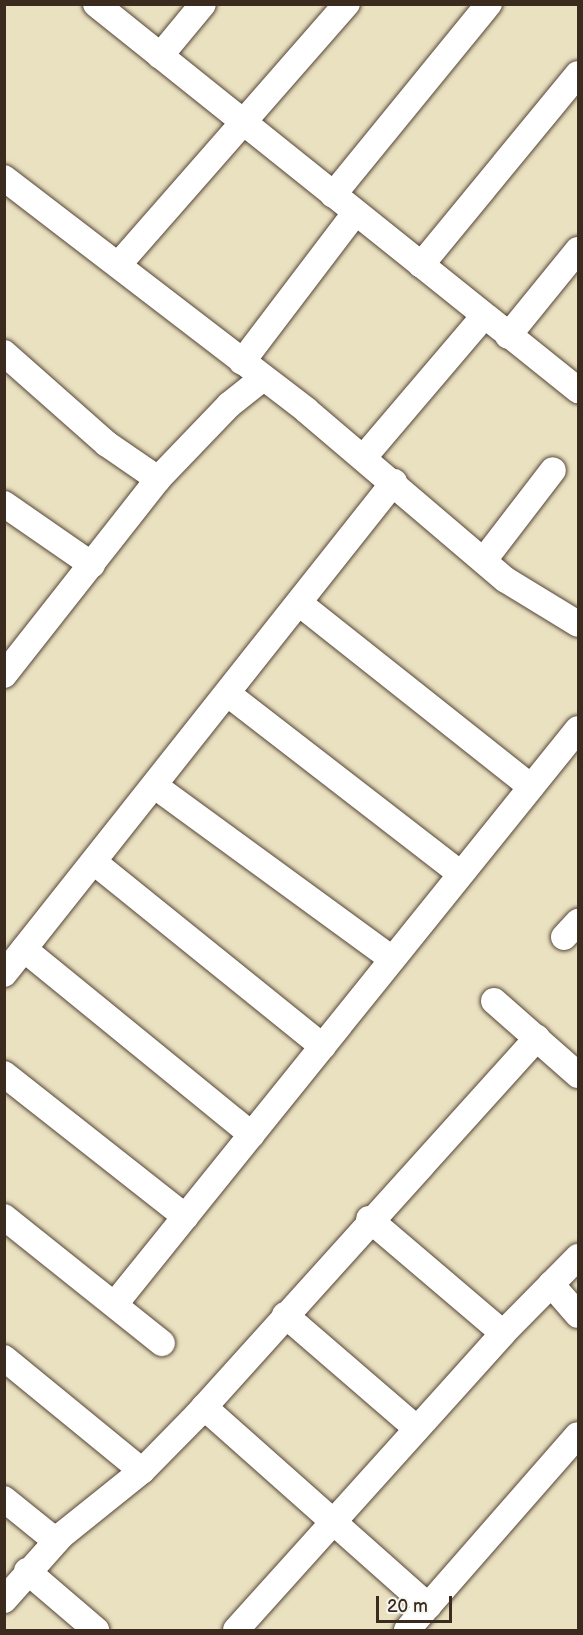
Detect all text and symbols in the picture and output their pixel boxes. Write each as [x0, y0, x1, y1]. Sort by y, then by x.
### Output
scale bar [379, 1584, 456, 1622]
text: 20 m [387, 1596, 428, 1617]

